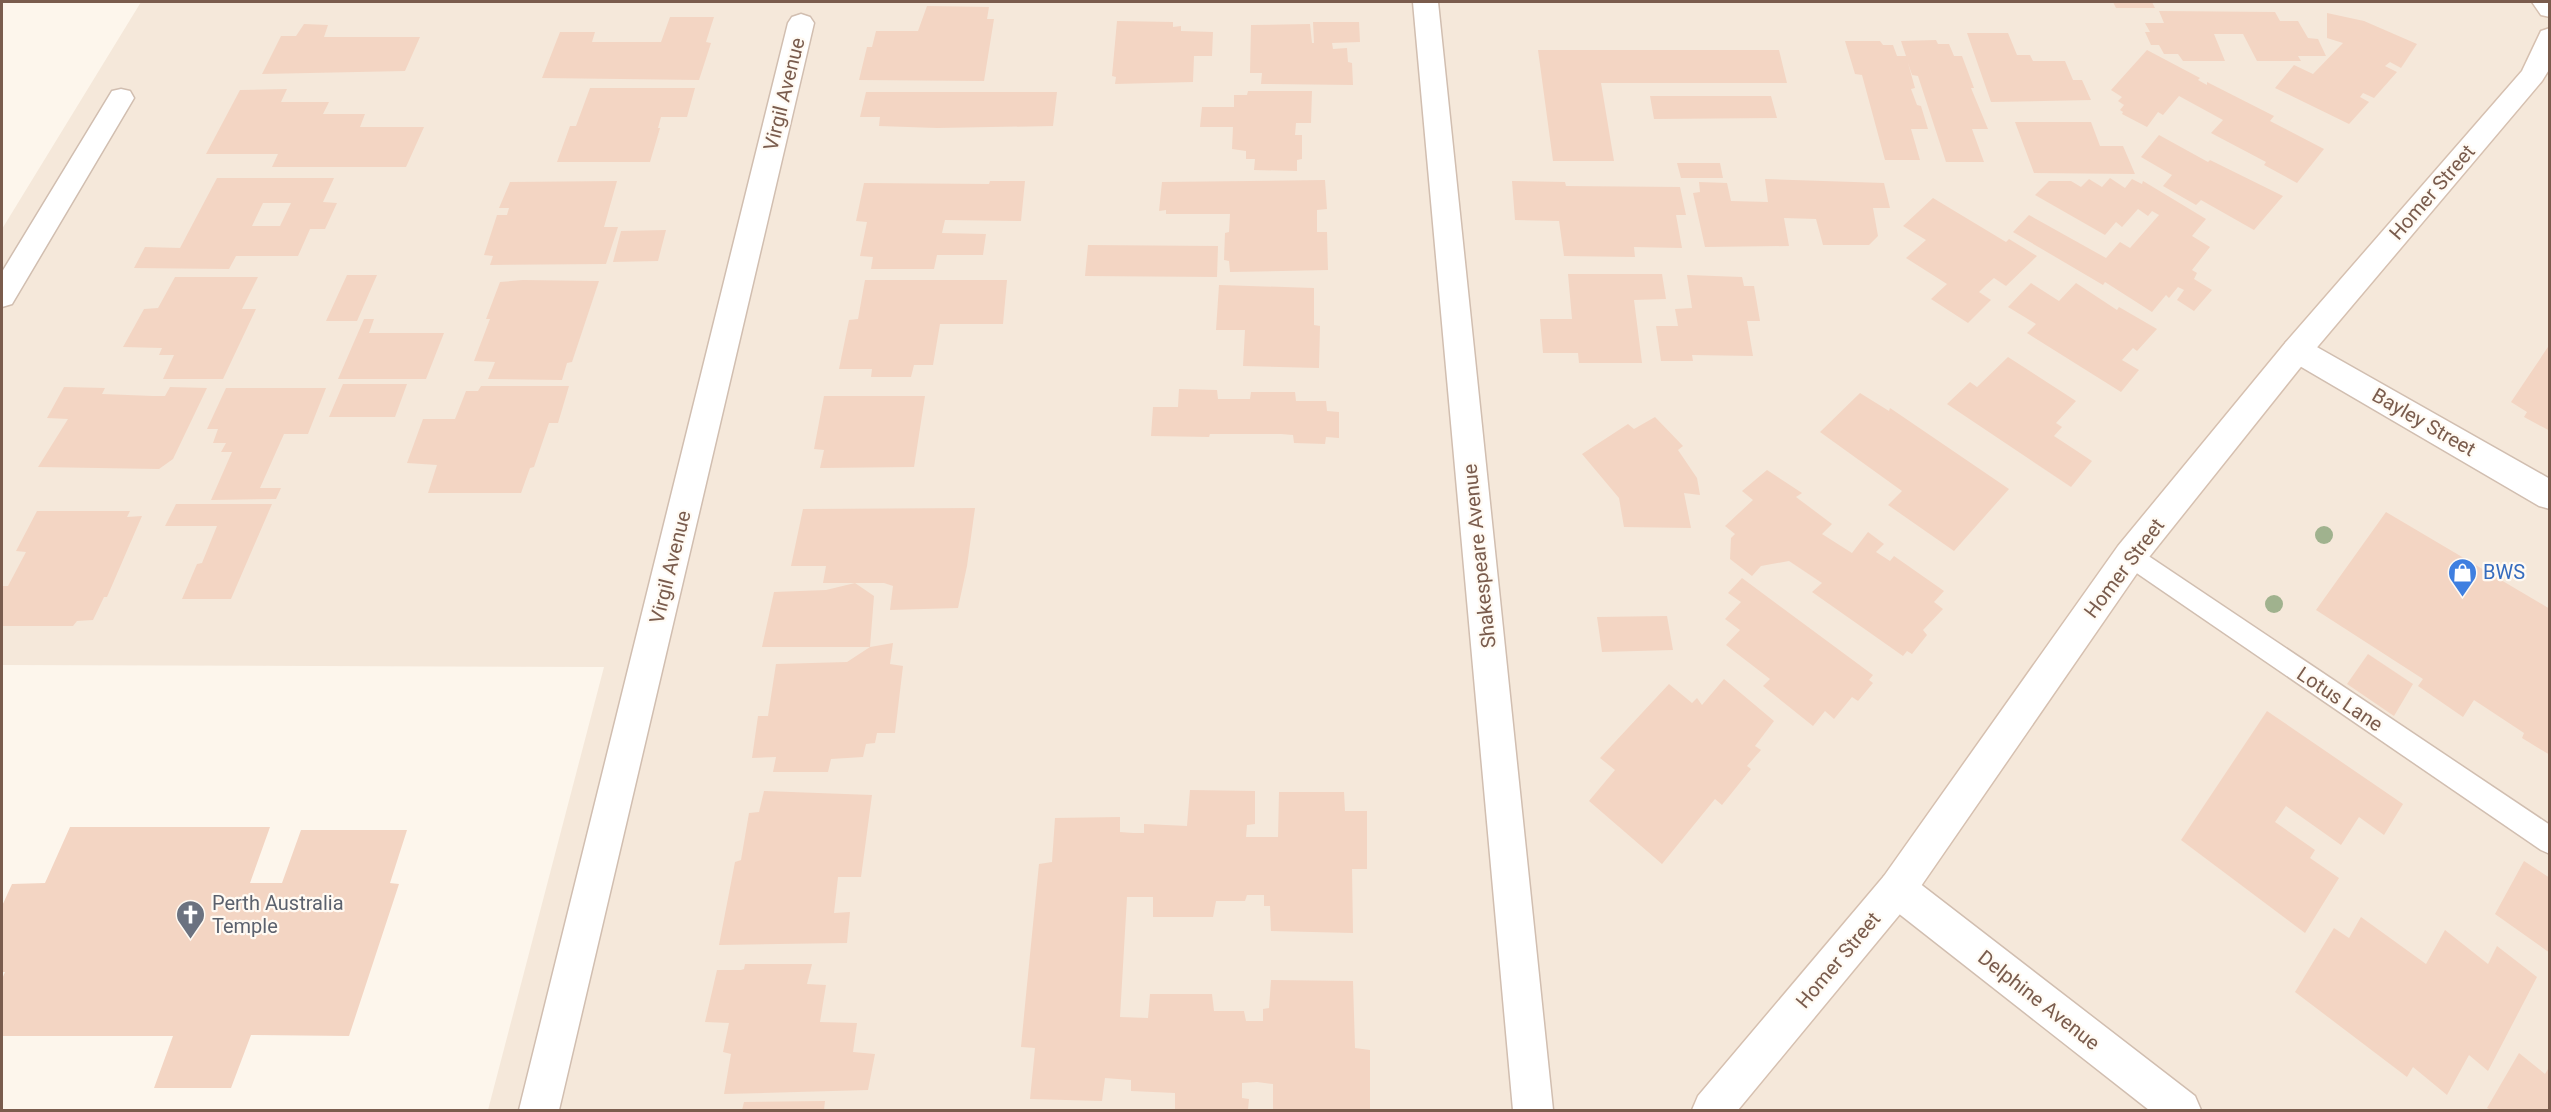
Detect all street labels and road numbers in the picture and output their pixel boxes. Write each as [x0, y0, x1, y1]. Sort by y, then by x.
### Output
street label: Virgil Avenue [758, 35, 810, 153]
street label: Homer Street [2384, 139, 2480, 245]
street label: Bayley Street [2368, 383, 2480, 461]
street label: Shakespeare Avenue [1457, 463, 1501, 649]
street label: Virgil Avenue [644, 508, 696, 626]
street label: Homer Street [2079, 514, 2169, 622]
street label: Lotus Lane [2293, 662, 2387, 736]
street label: Homer Street [1791, 907, 1885, 1013]
street label: Delphine Avenue [1973, 945, 2105, 1055]

